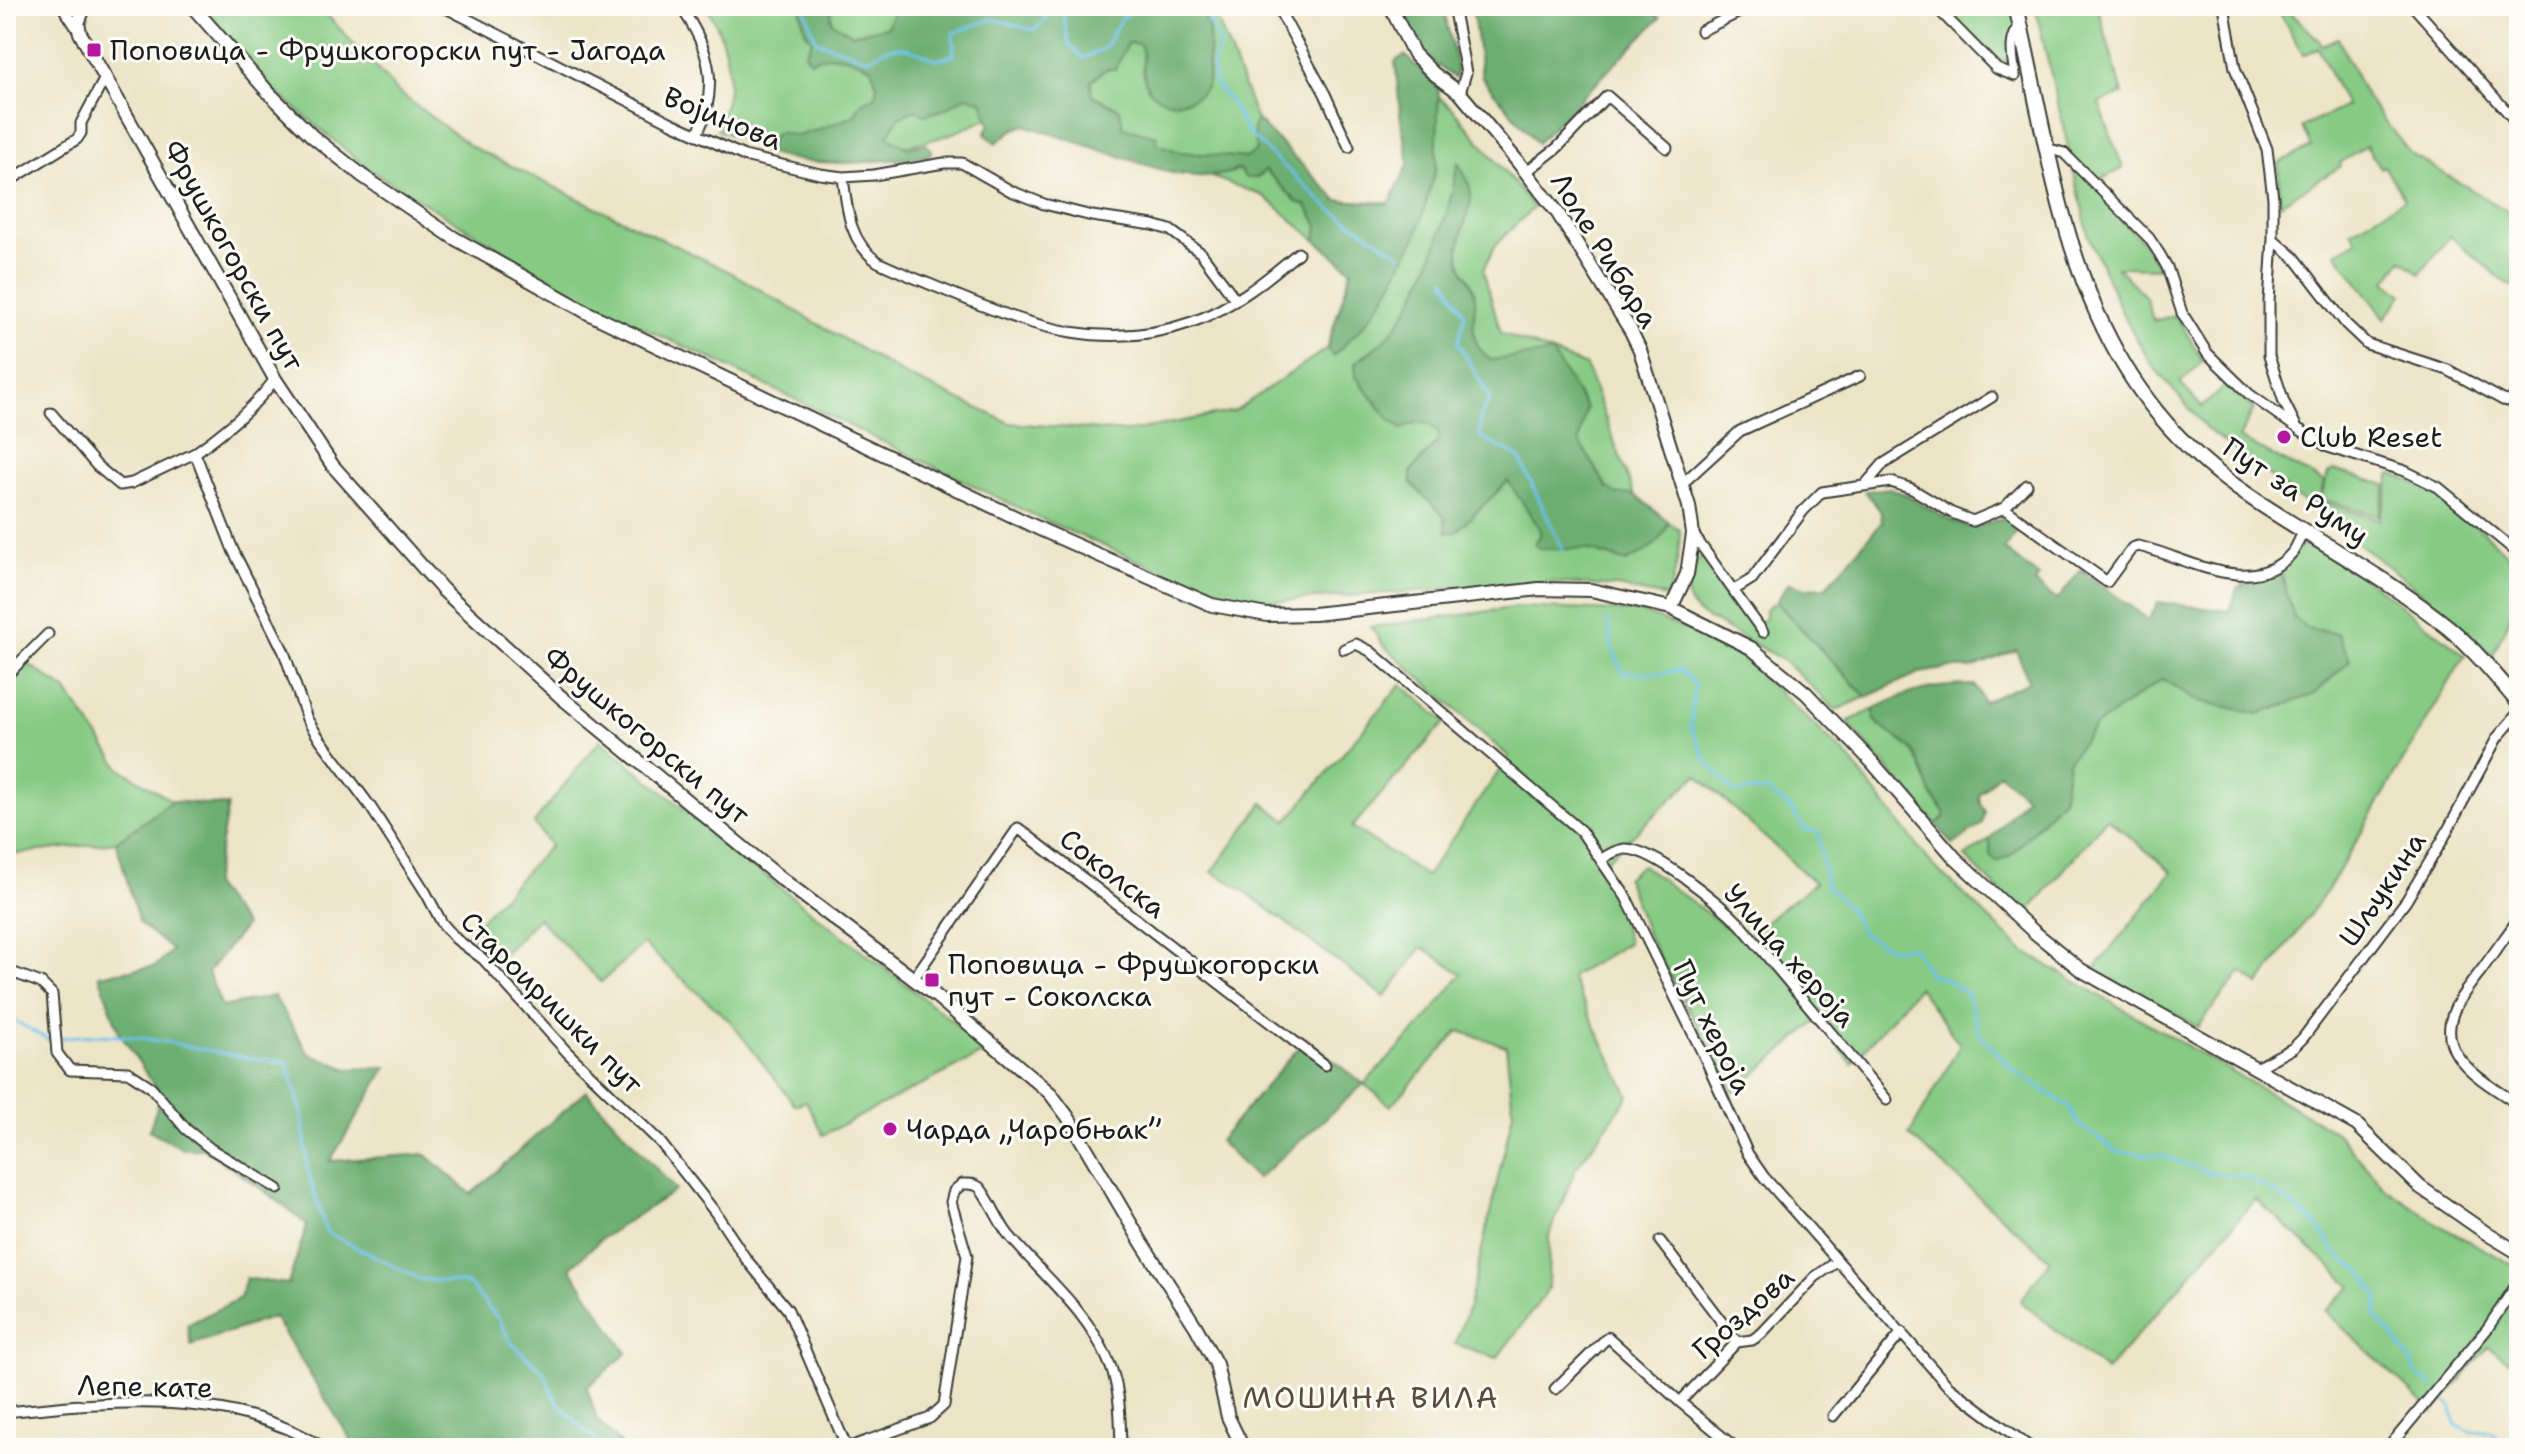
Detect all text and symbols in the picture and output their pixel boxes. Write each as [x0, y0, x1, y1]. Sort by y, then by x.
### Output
place label: Поповица - Фрушкогорски пут - Јагода [110, 31, 665, 69]
marker: Поповица - Фрушкогорски пут - Јагода [85, 41, 103, 59]
street label: Војинова [658, 77, 788, 159]
street label: Фрушкогорски пут [155, 133, 314, 378]
street label: Лоле Рибара [1542, 165, 1668, 335]
place label: Club Reset [2300, 418, 2442, 456]
street label: Пут за Руму [2215, 428, 2377, 554]
marker: Club Reset [2275, 428, 2293, 446]
street label: Фрушкогорски пут [536, 637, 759, 833]
street label: Соколска [1052, 819, 1174, 927]
street label: Шљукина [2330, 824, 2434, 954]
street label: Улица хероја [1715, 875, 1865, 1035]
street label: Староиришки пут [452, 902, 652, 1102]
place label: Поповица - Фрушкогорски пут - Соколска [948, 945, 1319, 1015]
street label: Пут хероја [1664, 953, 1762, 1101]
marker: Поповица - Фрушкогорски пут - Соколска [923, 971, 941, 989]
place label: Чарда „Чаробњак” [906, 1110, 1161, 1148]
marker: Чарда „Чаробњак” [881, 1120, 899, 1138]
street label: Гроздова [1684, 1258, 1802, 1368]
street label: Лепе кате [77, 1366, 213, 1406]
district label: МОШИНА ВИЛА [1243, 1377, 1499, 1418]

